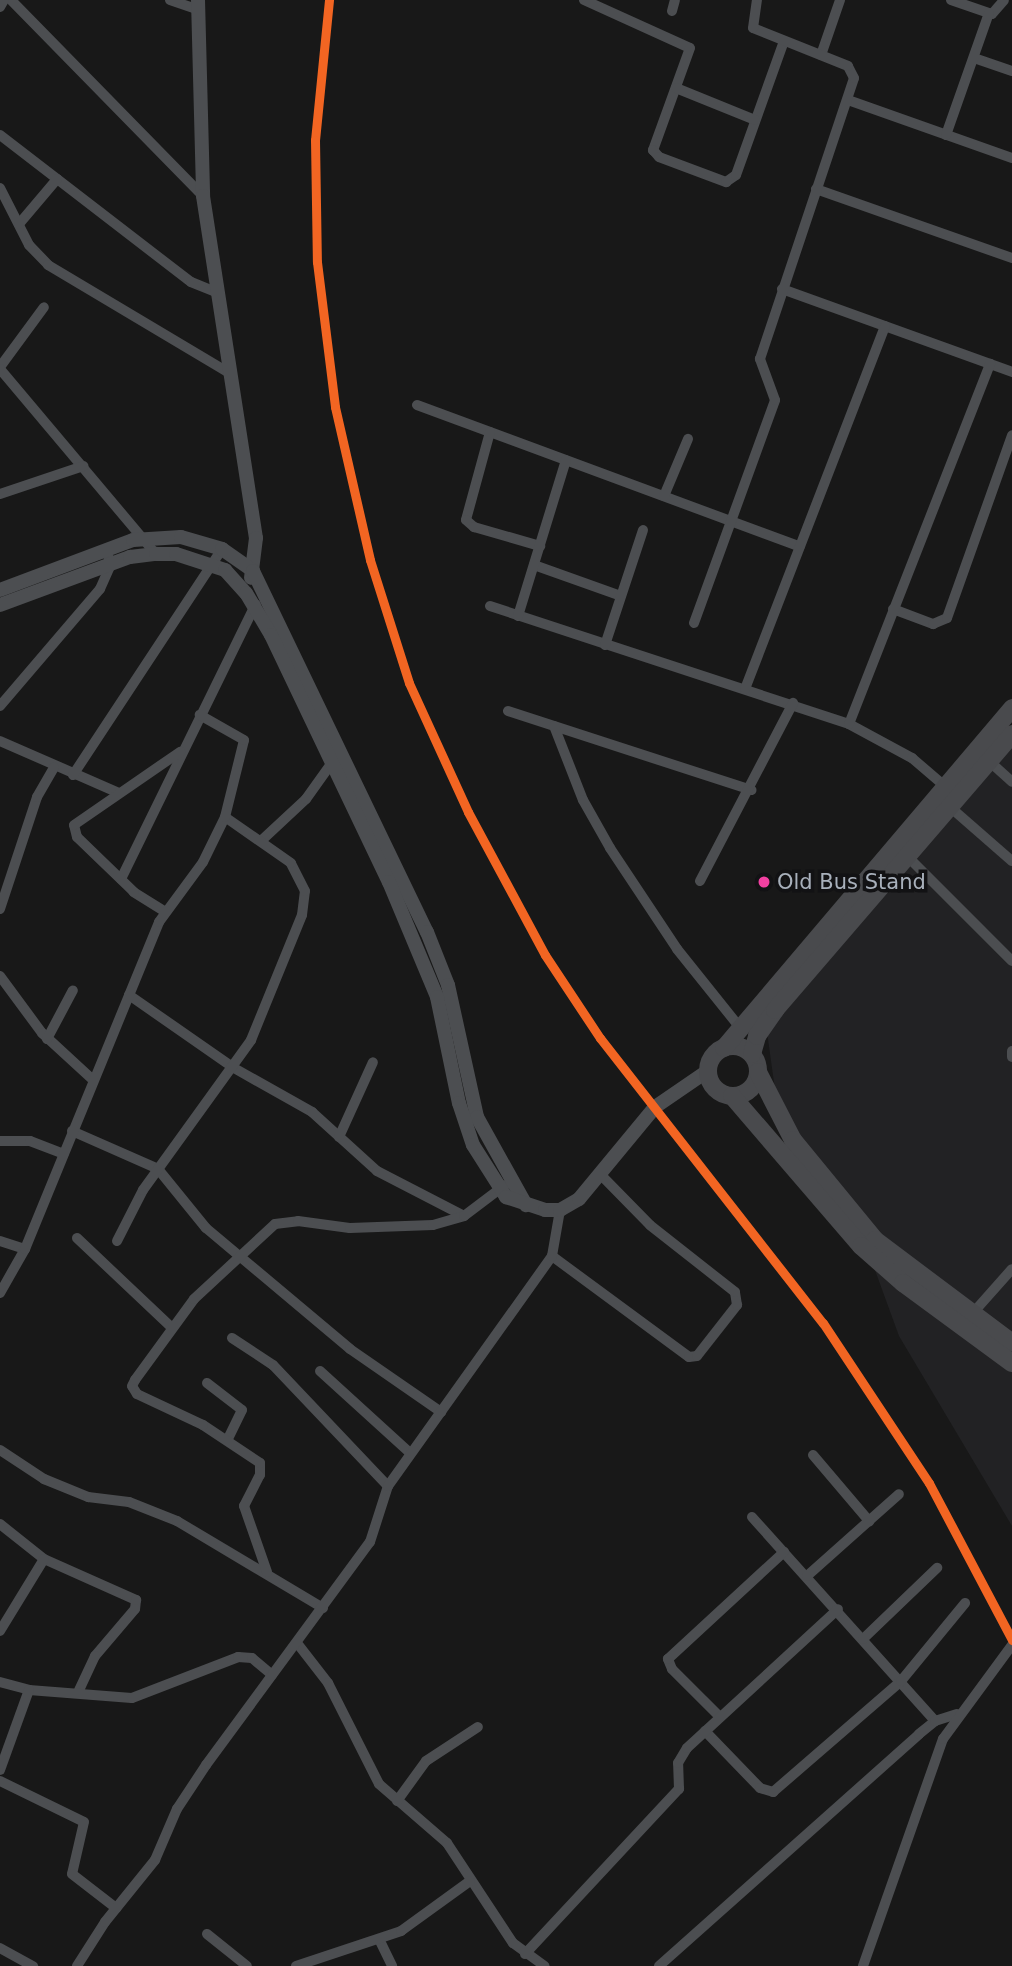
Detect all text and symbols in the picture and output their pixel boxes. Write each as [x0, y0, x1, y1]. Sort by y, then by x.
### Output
place label: Old Bus Stand [777, 869, 926, 895]
marker: Old Bus Stand [757, 875, 771, 889]

